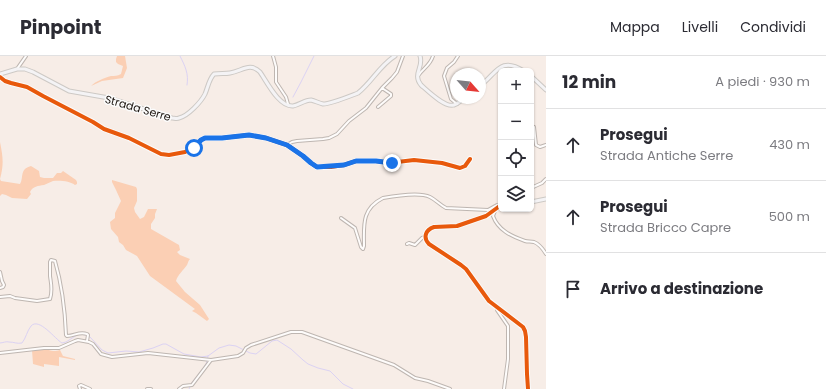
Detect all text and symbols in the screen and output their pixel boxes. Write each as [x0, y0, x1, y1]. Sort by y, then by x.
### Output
text: Pinpoint [20, 14, 101, 41]
text: Mappa [610, 17, 660, 37]
text: Livelli [682, 17, 718, 37]
text: Condividi [740, 17, 806, 37]
north arrow [450, 68, 486, 104]
map controls [498, 68, 534, 212]
button: + [498, 68, 534, 104]
text: 12 min [562, 70, 616, 94]
text: A piedi · 930 m [715, 72, 810, 91]
street label: Strada Serre [103, 91, 173, 125]
button: − [498, 104, 534, 140]
text: Prosegui [600, 124, 668, 145]
icon: ahead [562, 134, 584, 156]
text: 430 m [769, 135, 810, 154]
route start [185, 139, 203, 157]
button: locate [498, 140, 534, 176]
text: Strada Antiche Serre [600, 146, 733, 165]
route end [383, 154, 401, 172]
button: layers [498, 176, 534, 212]
text: Prosegui [600, 196, 668, 217]
icon: ahead [562, 206, 584, 228]
text: 500 m [769, 207, 810, 226]
text: Strada Bricco Capre [600, 218, 731, 237]
icon: arrive [562, 278, 584, 300]
text: Arrivo a destinazione [600, 278, 763, 299]

